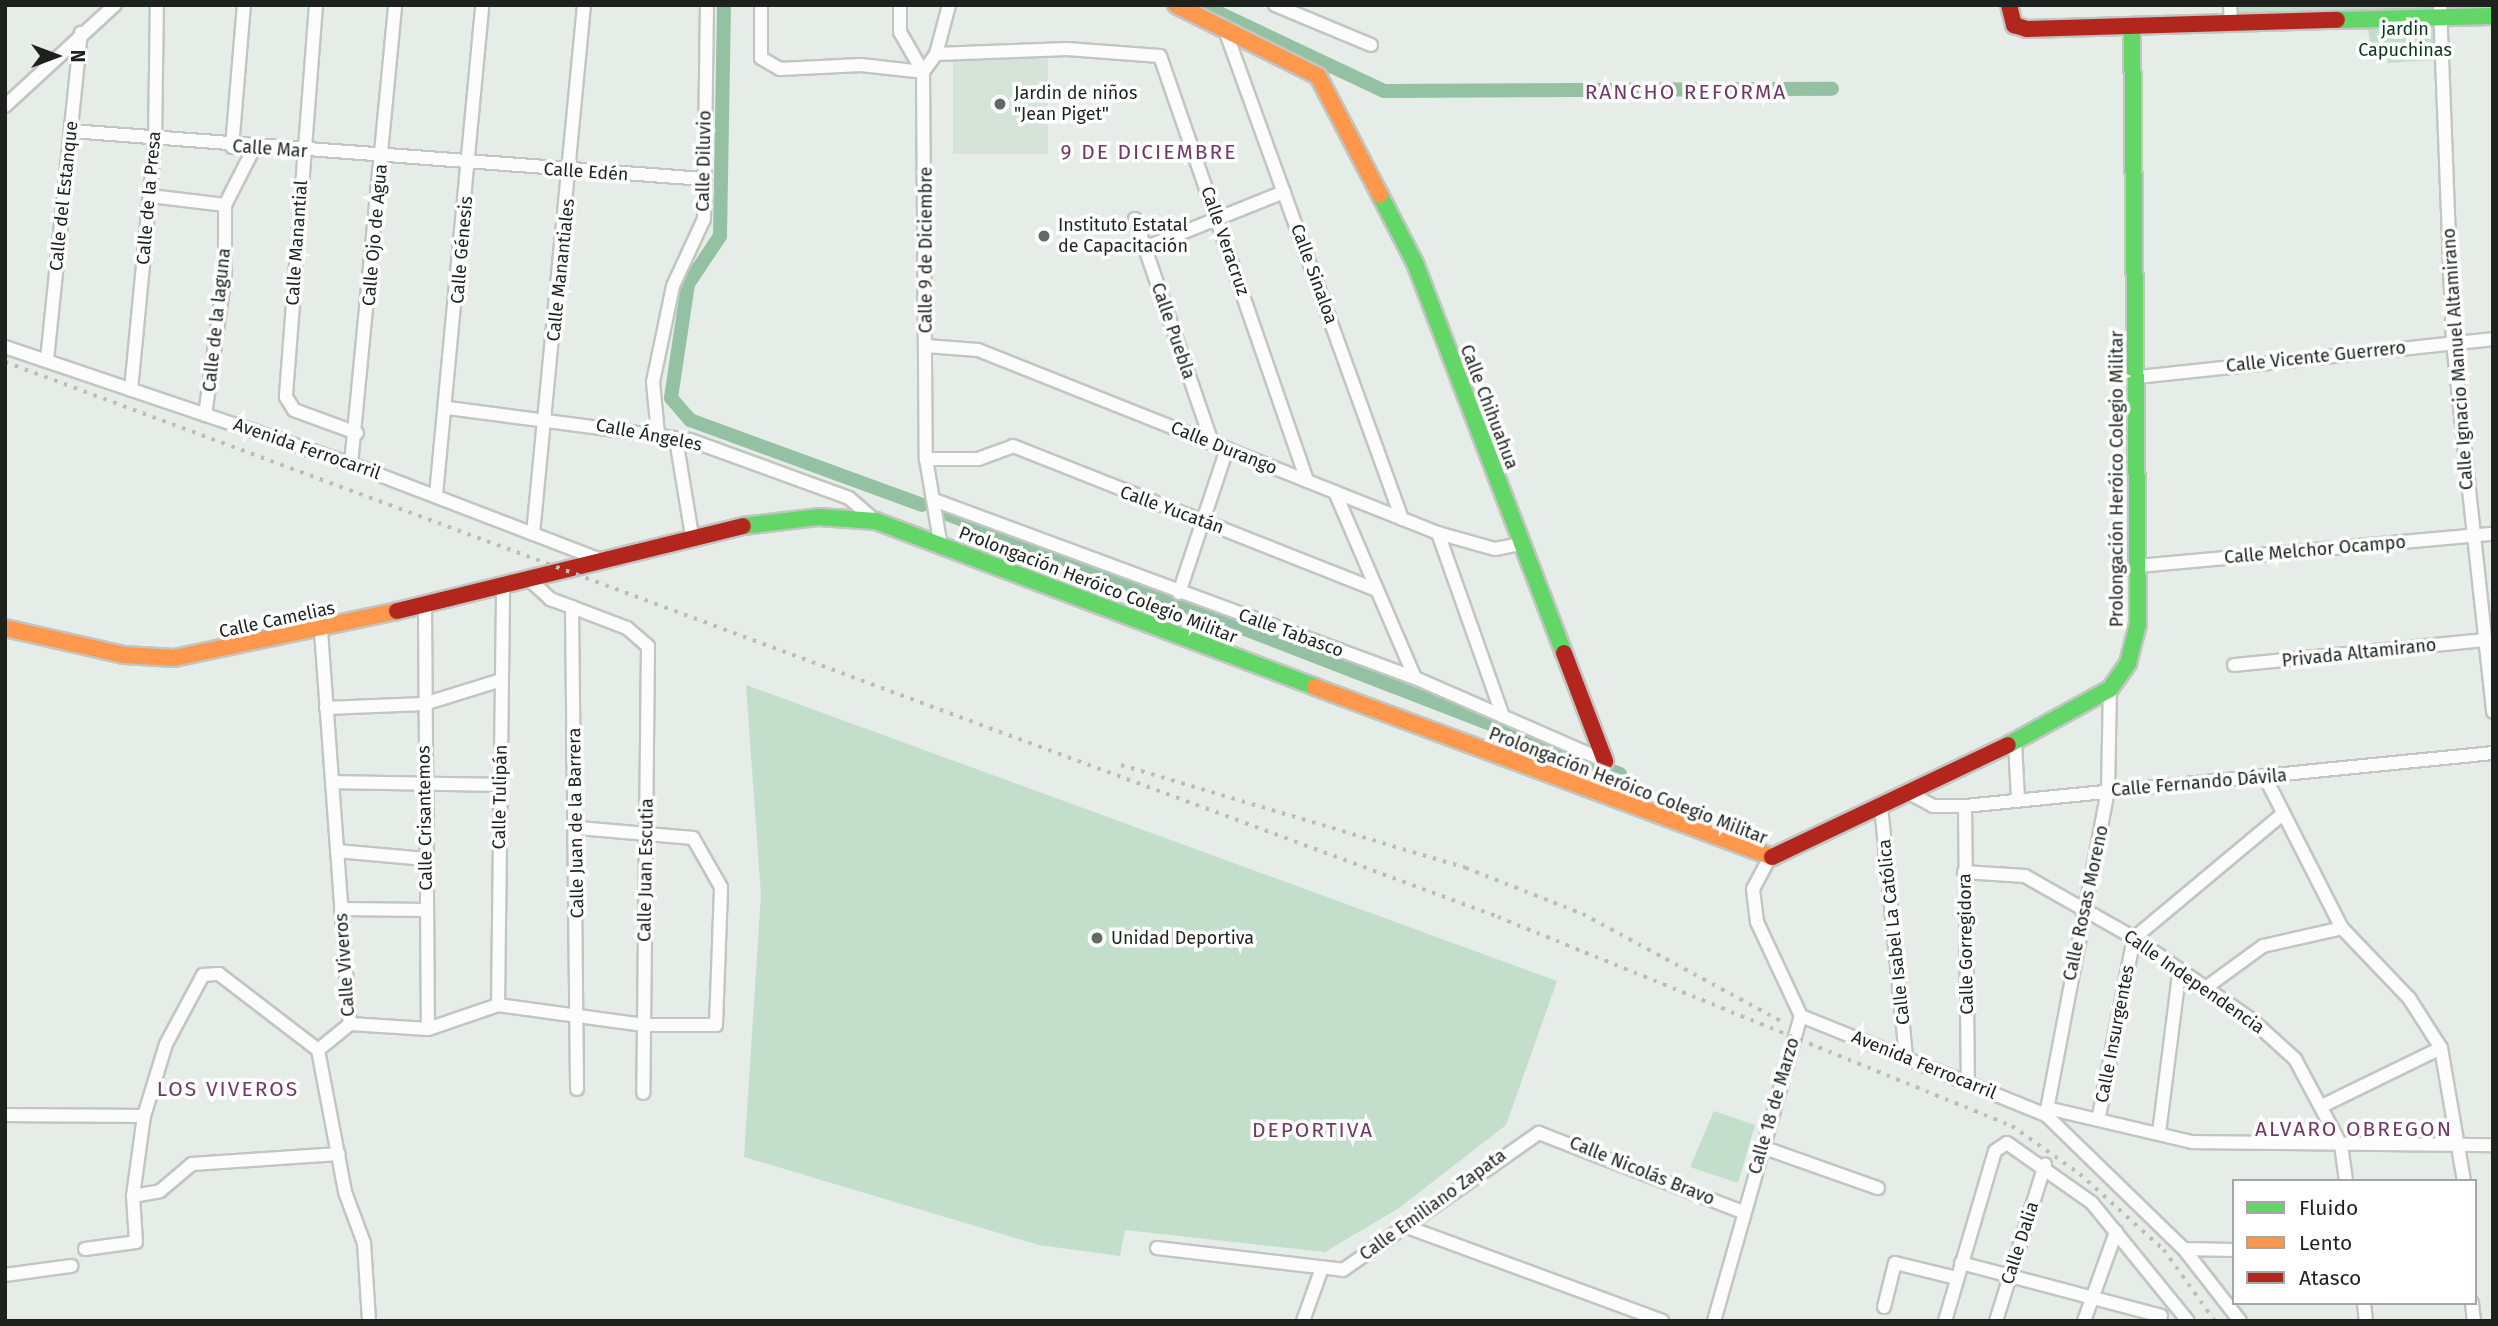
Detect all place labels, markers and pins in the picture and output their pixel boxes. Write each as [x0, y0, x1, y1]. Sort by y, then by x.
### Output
place label: Jardin de niños "Jean Piget" [1014, 83, 1137, 126]
marker: Jardin de niños "Jean Piget" [992, 96, 1008, 112]
place label: Instituto Estatal de Capacitación [1058, 215, 1188, 258]
marker: Instituto Estatal de Capacitación [1036, 228, 1052, 244]
place label: Unidad Deportiva [1111, 927, 1254, 949]
marker: Unidad Deportiva [1089, 930, 1105, 946]

